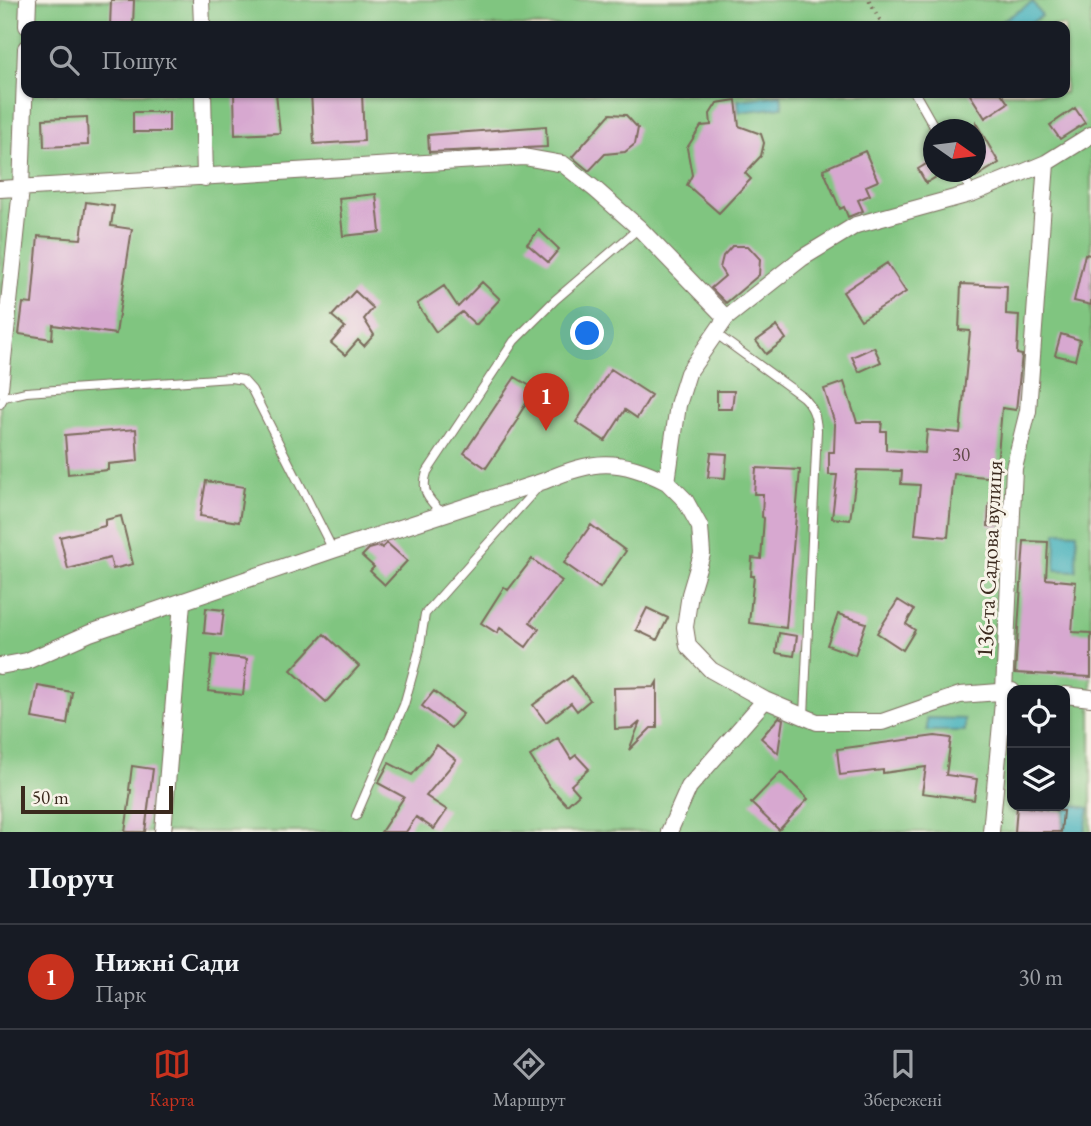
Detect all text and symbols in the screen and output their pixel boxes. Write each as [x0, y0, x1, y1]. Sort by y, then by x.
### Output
search box [21, 21, 1070, 98]
icon: search [45, 41, 83, 79]
text: Пошук [101, 43, 177, 77]
north arrow [923, 119, 986, 182]
your location [570, 316, 604, 350]
pin: 1 [523, 373, 569, 431]
house number: 30 [952, 442, 970, 467]
street label: 136-та Садова вулиця [969, 459, 1009, 659]
map controls [1007, 685, 1070, 811]
button: locate [1007, 685, 1070, 748]
button: layers [1007, 748, 1070, 811]
scale bar [21, 783, 173, 815]
text: 50 m [32, 785, 69, 810]
text: Поруч [28, 858, 114, 897]
text: Нижні Сади [95, 945, 239, 979]
text: 1 [45, 962, 57, 992]
text: 30 m [1018, 962, 1063, 992]
text: Парк [95, 979, 146, 1009]
tab: Карта [149, 1045, 195, 1112]
tab: Маршрут [493, 1045, 566, 1112]
tab: Збережені [864, 1045, 942, 1112]

